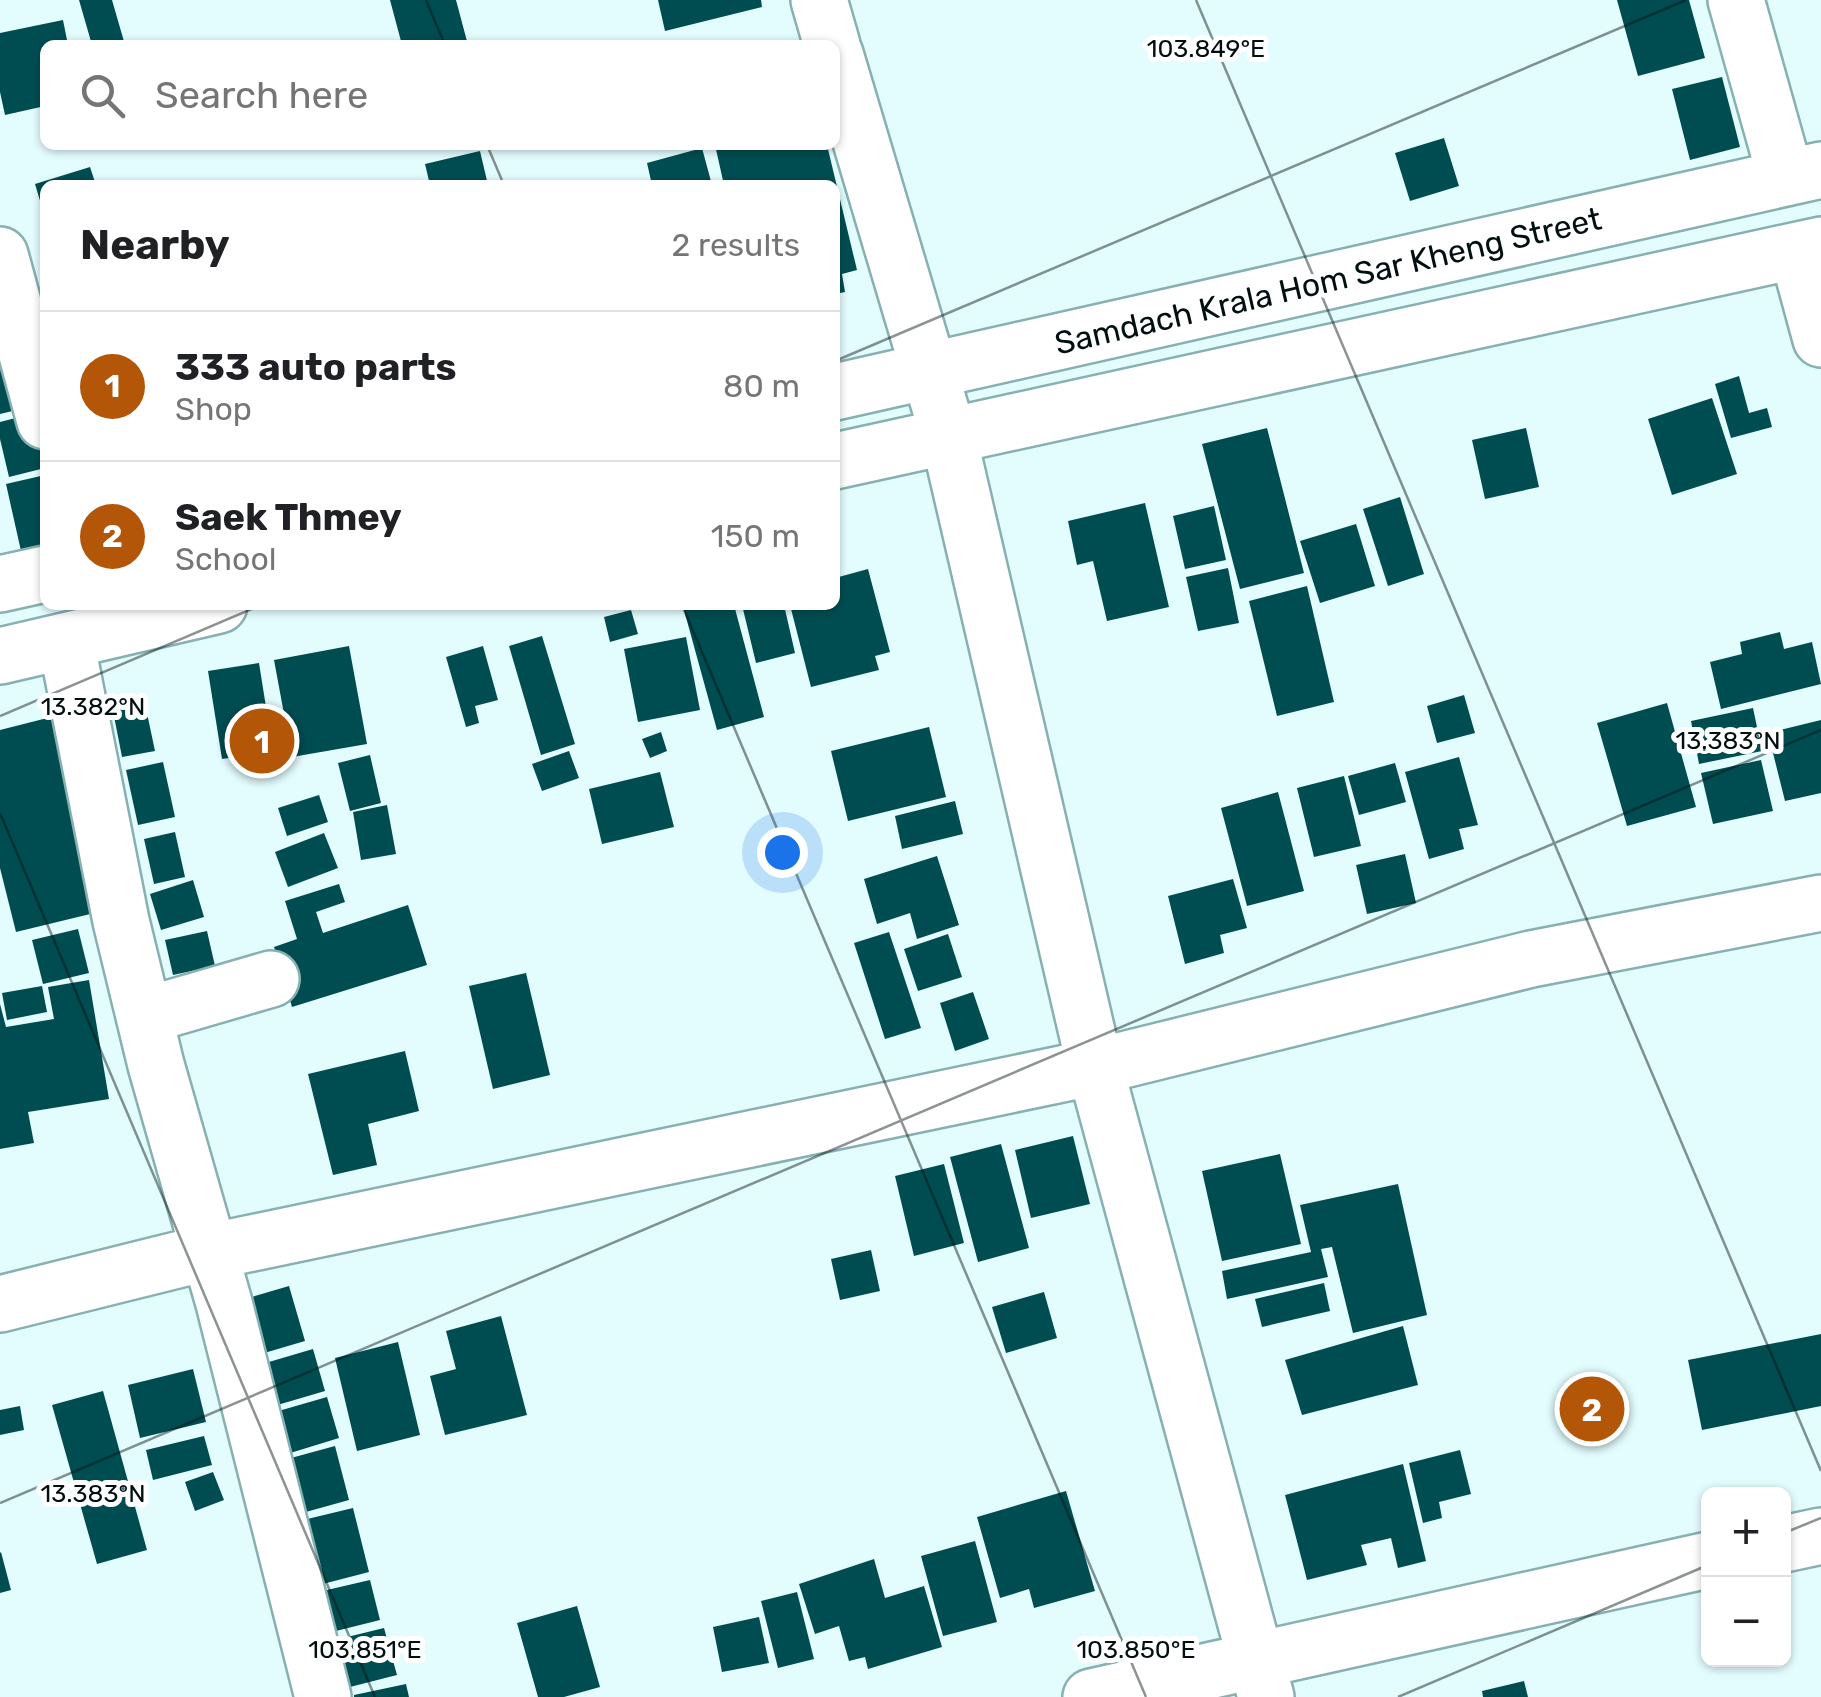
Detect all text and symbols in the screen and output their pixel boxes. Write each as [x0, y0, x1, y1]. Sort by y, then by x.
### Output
text: 103.849°E [1147, 34, 1265, 63]
search box [40, 40, 840, 150]
icon: search [75, 68, 130, 123]
text: Search here [155, 72, 368, 118]
street label: Samdach Krala Hom Sar Kheng Street [1051, 200, 1605, 362]
text: Nearby [80, 220, 230, 270]
text: 2 results [671, 226, 800, 264]
text: 333 auto parts [175, 344, 456, 390]
text: 1 [105, 367, 120, 405]
text: 80 m [723, 367, 800, 405]
text: Shop [175, 390, 252, 428]
text: Saek Thmey [175, 494, 402, 540]
text: 2 [102, 517, 123, 555]
text: 150 m [711, 517, 800, 555]
text: School [175, 540, 277, 578]
text: 13.382°N [41, 692, 145, 721]
pin: 1 [230, 704, 294, 778]
text: 13.383°N [1675, 726, 1781, 755]
your location [757, 827, 808, 878]
pin: 2 [1560, 1372, 1624, 1446]
text: 13.383°N [40, 1479, 146, 1508]
map controls [1701, 1487, 1791, 1667]
button: + [1701, 1487, 1791, 1577]
button: − [1701, 1577, 1791, 1667]
text: 103.851°E [308, 1635, 422, 1664]
text: 103.850°E [1076, 1635, 1196, 1664]

